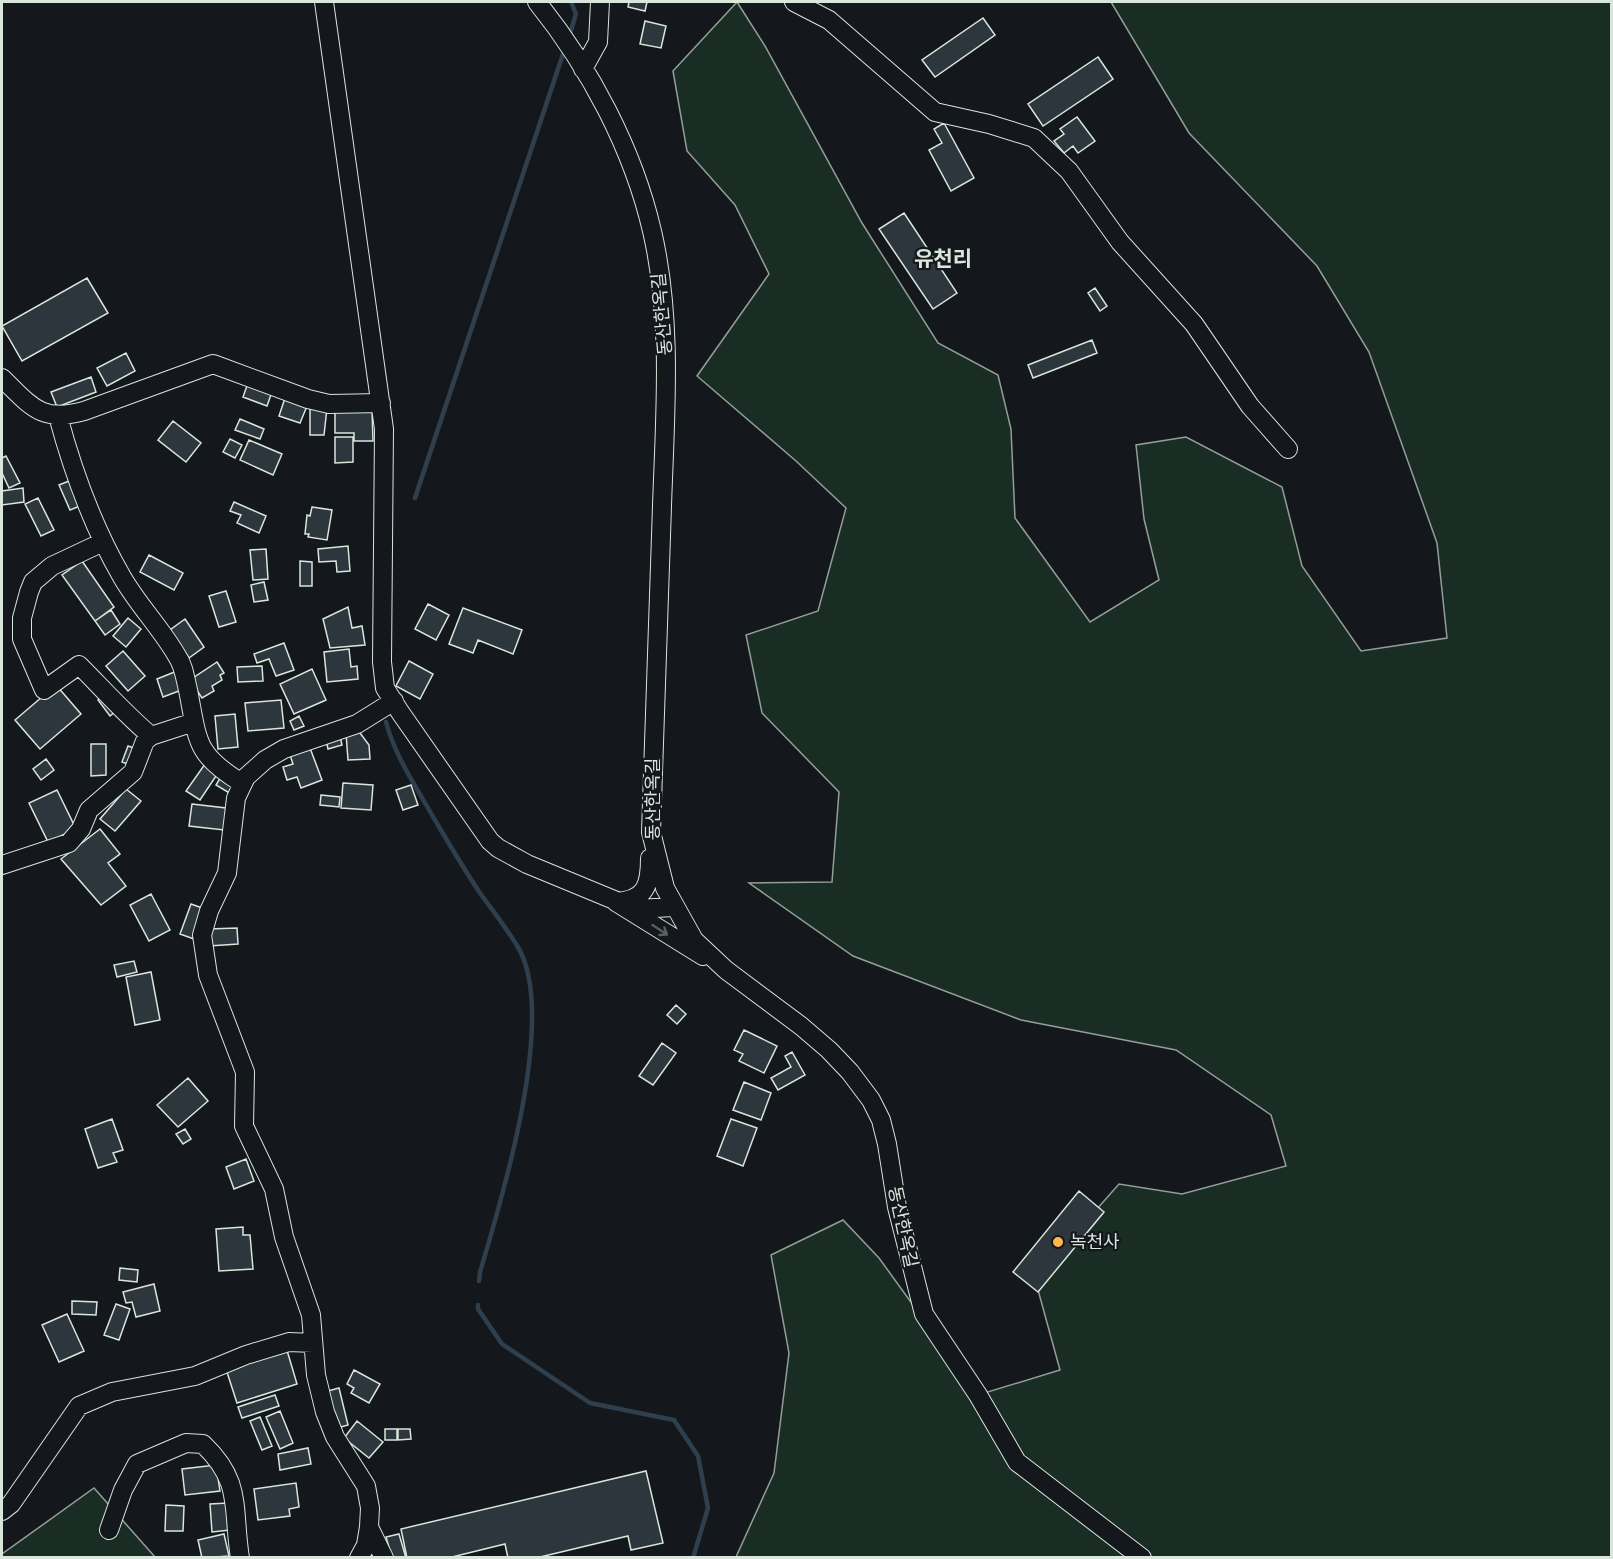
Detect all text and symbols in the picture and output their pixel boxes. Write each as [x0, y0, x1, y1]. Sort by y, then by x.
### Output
district label: 유천리 [914, 245, 972, 273]
street label: 동산한옥길 [646, 272, 678, 356]
street label: 동산한옥길 [641, 758, 665, 840]
one-way arrow [651, 924, 667, 936]
street label: 동산한옥길 [883, 1184, 923, 1270]
place label: 녹천사 [1070, 1230, 1120, 1254]
marker: 녹천사 [1051, 1235, 1065, 1249]

